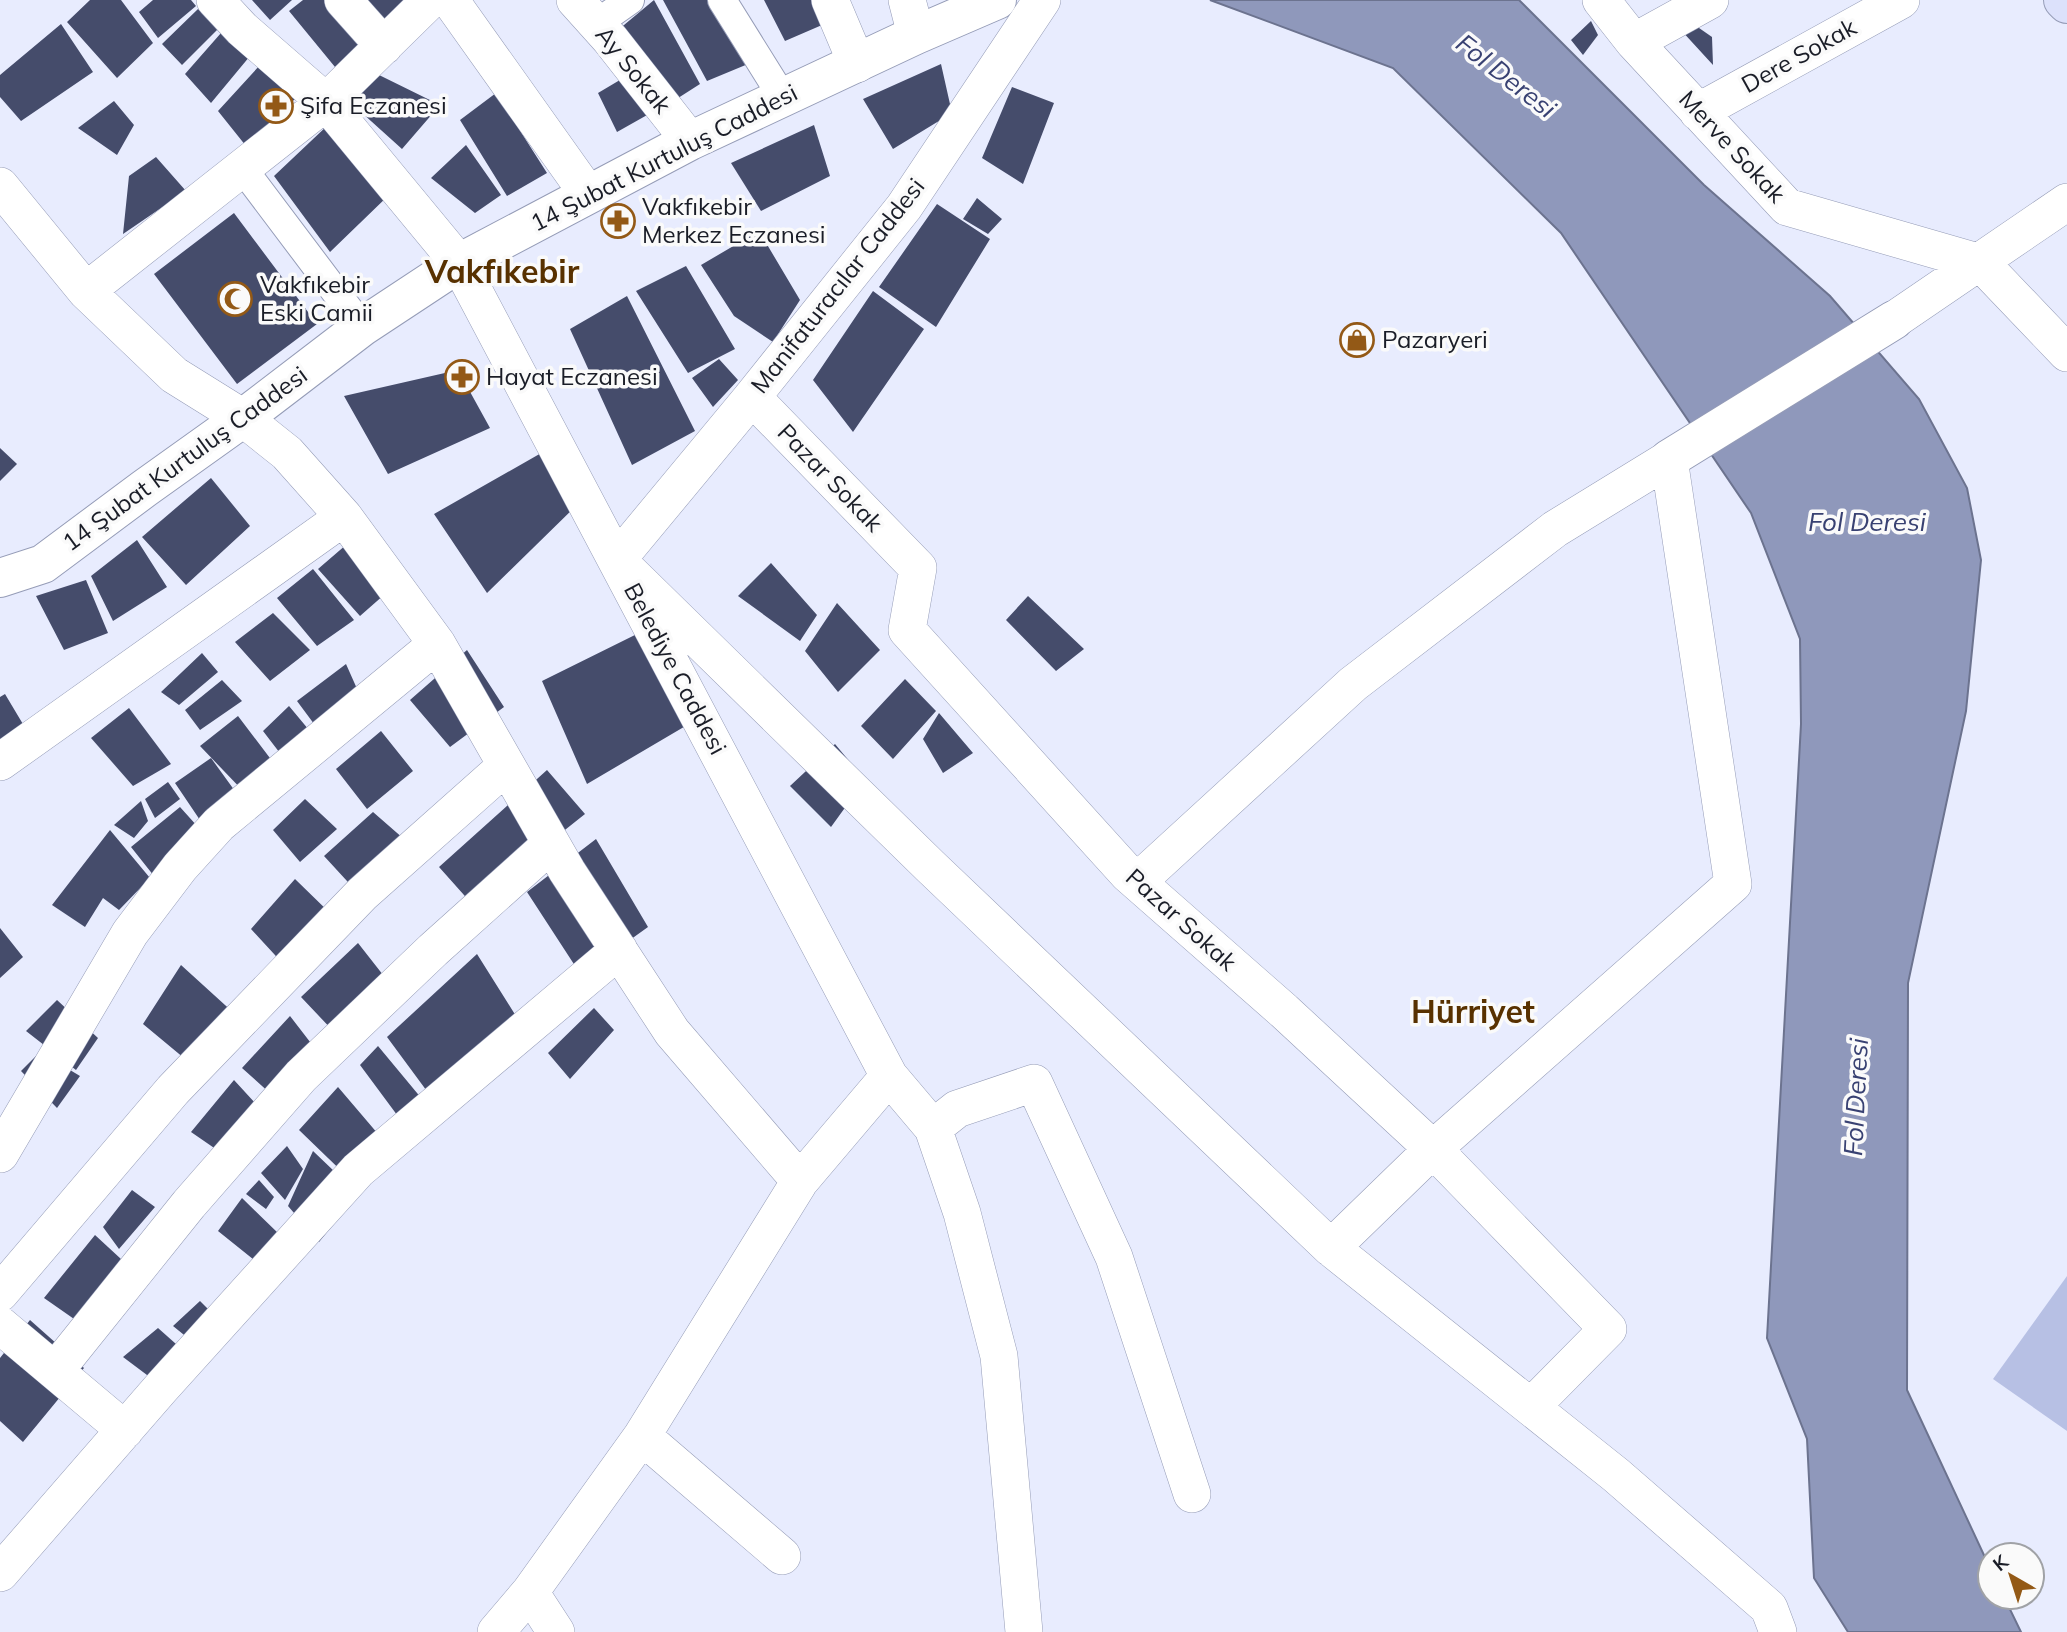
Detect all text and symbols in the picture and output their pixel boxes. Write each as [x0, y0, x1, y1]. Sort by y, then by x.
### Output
street label: Dere Sokak [1736, 11, 1862, 99]
street label: Ay Sokak [589, 20, 678, 120]
water label: Fol Deresi [1450, 26, 1564, 125]
street label: 14 Şubat Kurtuluş Caddesi [525, 77, 802, 238]
street label: Merve Sokak [1673, 84, 1793, 209]
pharmacy icon: Şifa Eczanesi [257, 87, 295, 125]
place label: Şifa Eczanesi [300, 90, 447, 120]
street label: Manifaturacılar Caddesi [744, 172, 931, 399]
place label: Vakfıkebir Merkez Eczanesi [642, 191, 826, 249]
pharmacy icon: Vakfıkebir Merkez Eczanesi [599, 202, 637, 240]
district label: Vakfıkebir [424, 251, 580, 291]
place label: Vakfıkebir Eski Camii [260, 269, 373, 327]
mosque icon: Vakfıkebir Eski Camii [216, 280, 254, 318]
shop icon: Pazaryeri [1338, 321, 1376, 359]
place label: Pazaryeri [1382, 324, 1488, 354]
pharmacy icon: Hayat Eczanesi [443, 358, 481, 396]
street label: 14 Şubat Kurtuluş Caddesi [56, 359, 313, 557]
place label: Hayat Eczanesi [486, 361, 658, 391]
street label: Pazar Sokak [772, 417, 890, 538]
water label: Fol Deresi [1808, 505, 1927, 538]
street label: Belediye Caddesi [618, 578, 734, 759]
street label: Pazar Sokak [1120, 862, 1244, 977]
district label: Hürriyet [1411, 991, 1535, 1031]
water label: Fol Deresi [1836, 1036, 1875, 1157]
north arrow [1976, 1541, 2046, 1611]
text: K [1988, 1549, 2014, 1576]

